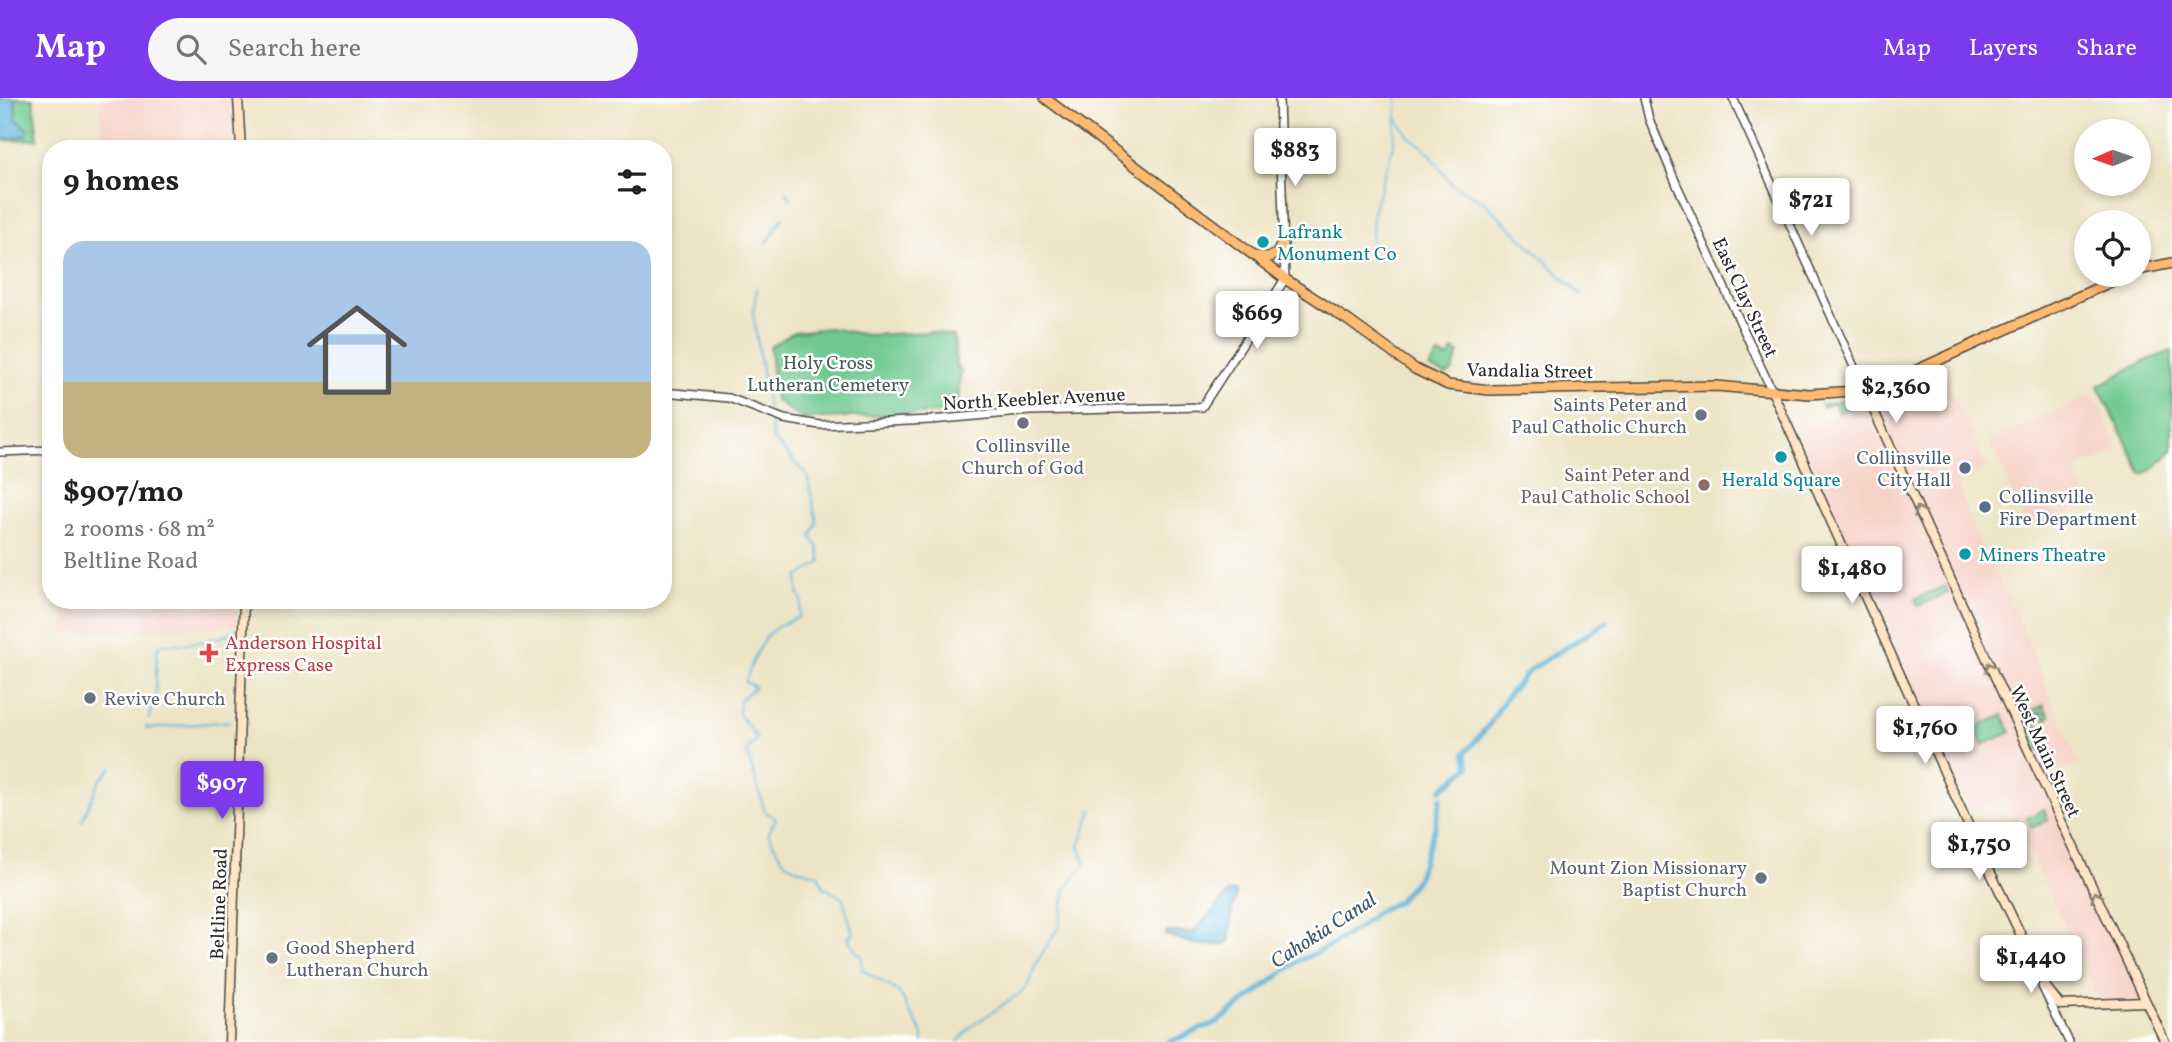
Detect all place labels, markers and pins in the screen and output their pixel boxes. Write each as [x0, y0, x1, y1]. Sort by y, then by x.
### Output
pin: $883 [1254, 129, 1336, 188]
pin: $721 [1770, 178, 1852, 238]
place label: Lafrank Monument Co [1277, 220, 1397, 268]
marker: Lafrank Monument Co [1255, 234, 1271, 250]
pin: $669 [1216, 292, 1298, 351]
pin: $2,360 [1839, 366, 1953, 425]
place label: Saints Peter and Paul Catholic Church [1511, 393, 1687, 441]
marker: Saints Peter and Paul Catholic Church [1693, 407, 1709, 423]
marker: Collinsville Church of God [1015, 415, 1031, 431]
place label: Collinsville Church of God [962, 434, 1084, 482]
place label: Collinsville City Hall [1856, 446, 1951, 494]
marker: Herald Square [1773, 449, 1789, 465]
marker: Collinsville City Hall [1957, 460, 1973, 476]
place label: Saint Peter and Paul Catholic School [1521, 463, 1690, 511]
place label: Herald Square [1722, 468, 1840, 494]
marker: Saint Peter and Paul Catholic School [1696, 477, 1712, 493]
place label: Collinsville Fire Department [1999, 485, 2138, 533]
marker: Collinsville Fire Department [1977, 499, 1993, 515]
place label: Miners Theatre [1979, 543, 2106, 569]
pin: $1,480 [1795, 546, 1909, 606]
marker: Miners Theatre [1957, 546, 1973, 562]
place label: Anderson Hospital Express Case [225, 631, 382, 679]
marker: Anderson Hospital Express Case [199, 643, 219, 663]
place label: Revive Church [104, 687, 226, 713]
marker: Revive Church [82, 690, 98, 706]
pin: $1,760 [1868, 706, 1982, 766]
pin: $907 [181, 762, 263, 821]
pin: $1,750 [1922, 822, 2036, 882]
place label: Mount Zion Missionary Baptist Church [1550, 856, 1747, 904]
marker: Mount Zion Missionary Baptist Church [1753, 870, 1769, 886]
place label: Good Shepherd Lutheran Church [286, 936, 429, 984]
pin: $1,440 [1974, 936, 2088, 995]
marker: Good Shepherd Lutheran Church [264, 950, 280, 966]

